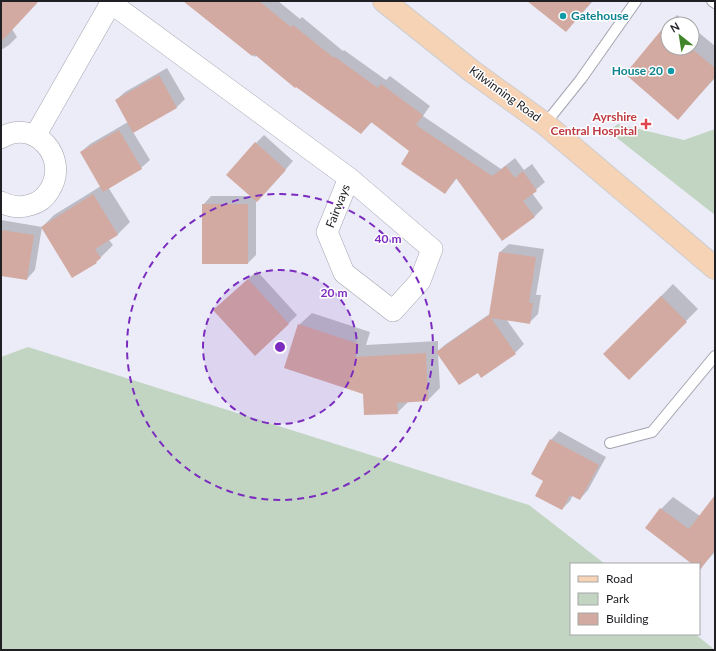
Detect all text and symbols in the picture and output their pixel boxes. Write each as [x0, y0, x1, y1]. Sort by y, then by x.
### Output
place label: Gatehouse [571, 8, 629, 23]
marker: Gatehouse [558, 11, 568, 21]
north arrow [660, 16, 700, 56]
text: N [668, 19, 682, 35]
street label: Kilwinning Road [467, 63, 544, 125]
place label: House 20 [612, 63, 663, 78]
marker: House 20 [666, 66, 676, 76]
place label: Ayrshire Central Hospital [551, 109, 638, 138]
marker: Ayrshire Central Hospital [640, 118, 652, 130]
street label: Fairways [322, 182, 353, 230]
text: 40 m [375, 231, 401, 246]
text: 20 m [321, 285, 347, 300]
centre of rings [273, 340, 287, 354]
legend [570, 563, 700, 635]
text: Road [606, 571, 633, 586]
text: Park [606, 591, 630, 606]
text: Building [606, 611, 649, 626]

